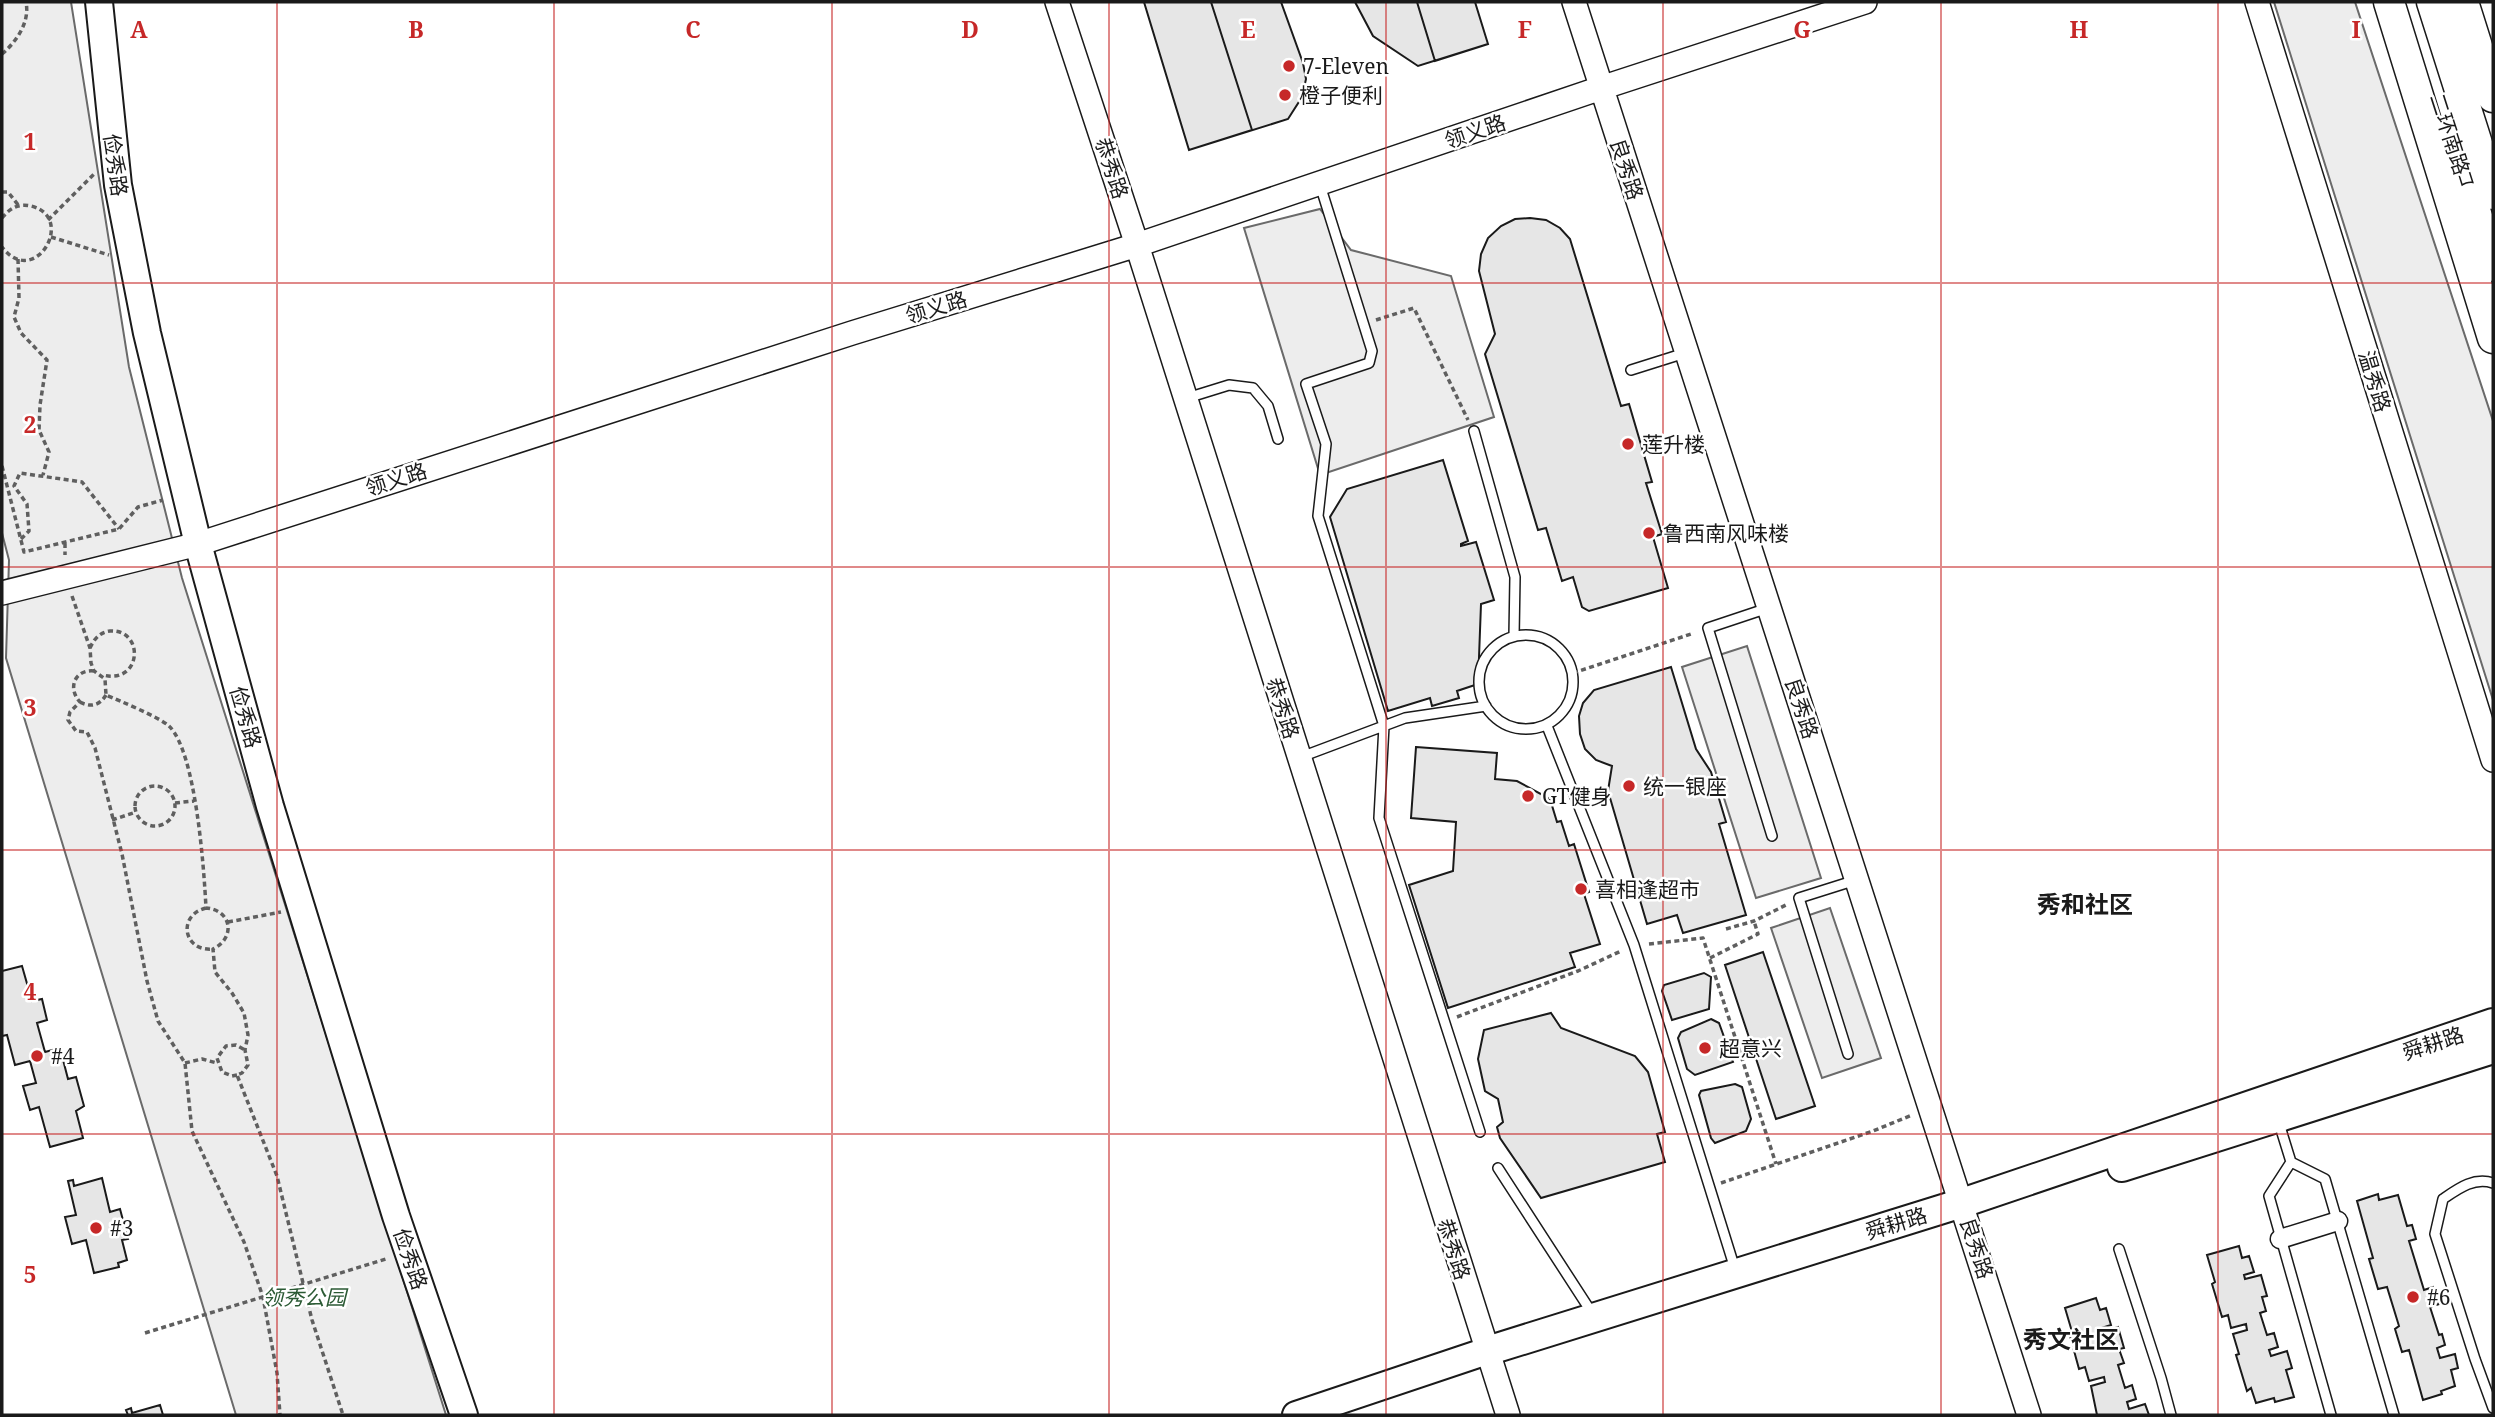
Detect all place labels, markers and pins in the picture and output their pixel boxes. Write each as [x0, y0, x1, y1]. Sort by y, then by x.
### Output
place label: 7-Eleven [1303, 52, 1389, 80]
marker: 7-Eleven [1281, 58, 1297, 74]
place label: 橙子便利 [1299, 81, 1383, 109]
marker: 橙子便利 [1277, 87, 1293, 103]
place label: 莲升楼 [1642, 430, 1705, 458]
marker: 莲升楼 [1620, 436, 1636, 452]
place label: 鲁西南风味楼 [1663, 519, 1789, 547]
marker: 鲁西南风味楼 [1641, 525, 1657, 541]
place label: 统一银座 [1643, 772, 1727, 800]
marker: 统一银座 [1621, 778, 1637, 794]
place label: GT健身 [1542, 782, 1611, 810]
marker: GT健身 [1520, 788, 1536, 804]
place label: 喜相逢超市 [1595, 875, 1700, 903]
marker: 喜相逢超市 [1573, 881, 1589, 897]
place label: 超意兴 [1719, 1034, 1782, 1062]
marker: 超意兴 [1697, 1040, 1713, 1056]
place label: #4 [51, 1042, 75, 1070]
marker: #4 [29, 1048, 45, 1064]
place label: #3 [110, 1214, 133, 1242]
marker: #3 [88, 1220, 104, 1236]
place label: #6 [2427, 1283, 2450, 1311]
marker: #6 [2405, 1289, 2421, 1305]

